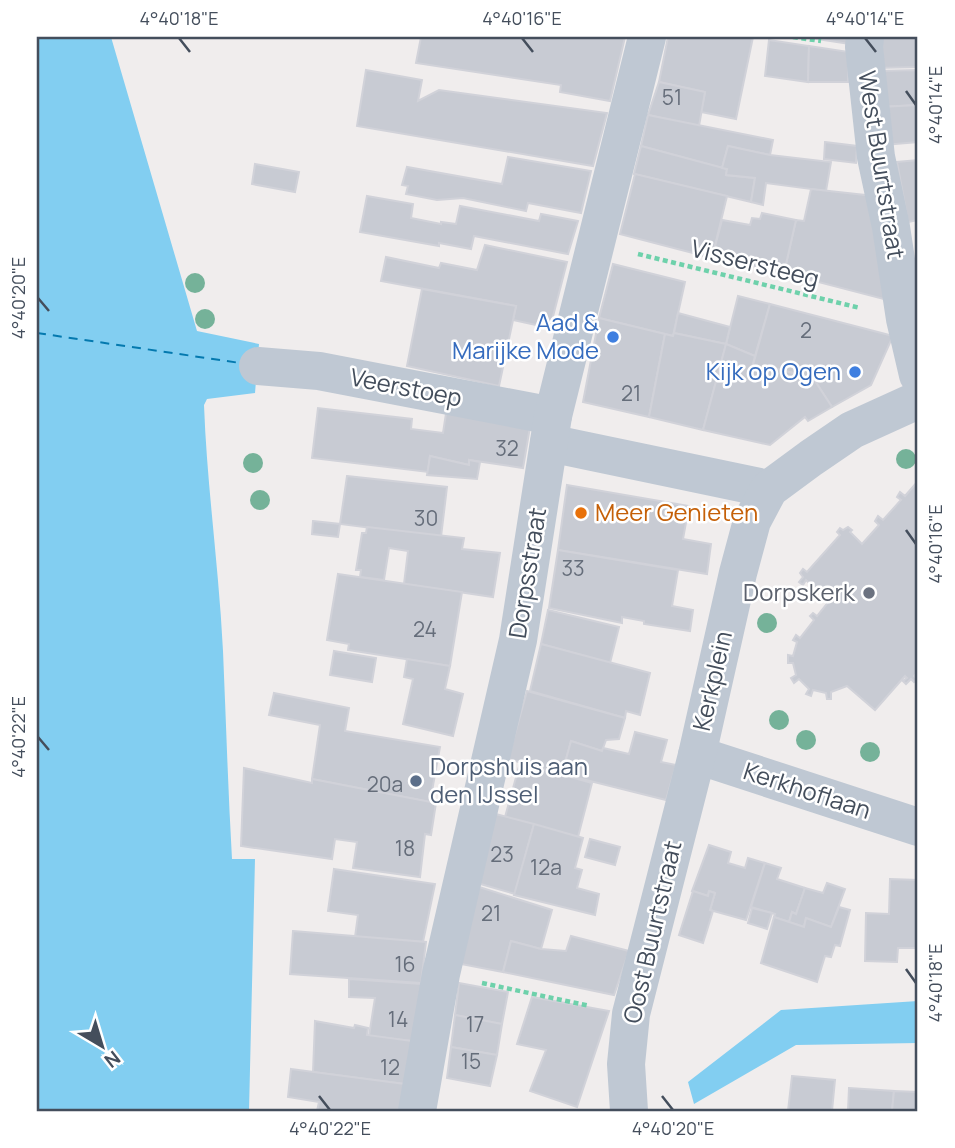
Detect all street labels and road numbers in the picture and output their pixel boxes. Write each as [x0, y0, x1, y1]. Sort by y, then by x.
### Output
street label: West Buurtstraat [851, 68, 914, 261]
street label: Vissersteeg [688, 231, 823, 294]
street label: Veerstoep [348, 360, 465, 414]
street label: Dorpsstraat [500, 505, 553, 641]
street label: Kerkplein [684, 627, 739, 734]
street label: Kerkhoflaan [739, 753, 875, 826]
street label: Oost Buurtstraat [614, 837, 689, 1026]

